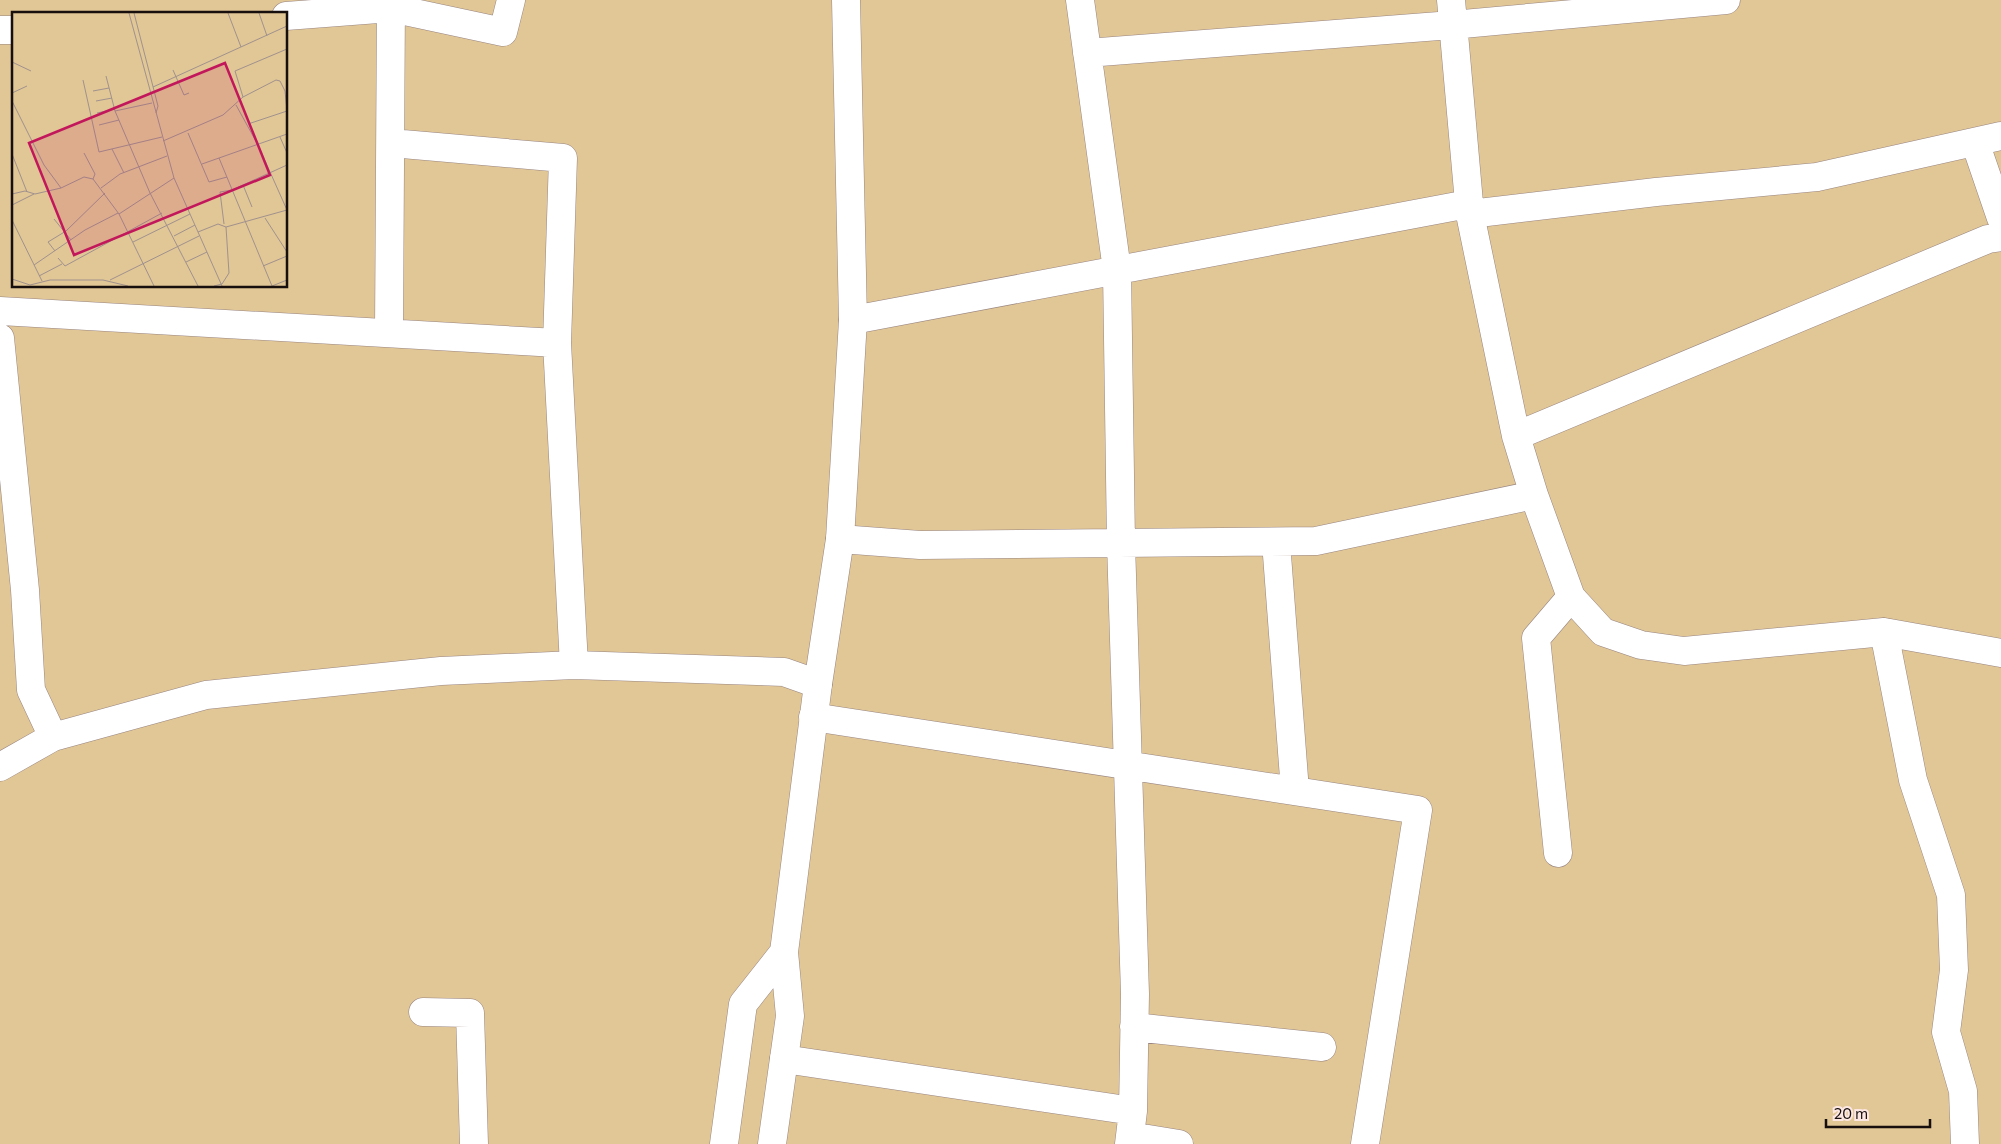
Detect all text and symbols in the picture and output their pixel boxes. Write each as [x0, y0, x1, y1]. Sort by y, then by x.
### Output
inset map [12, 12, 288, 288]
scale bar [1826, 1096, 1930, 1128]
text: 20 m [1834, 1104, 1868, 1122]

